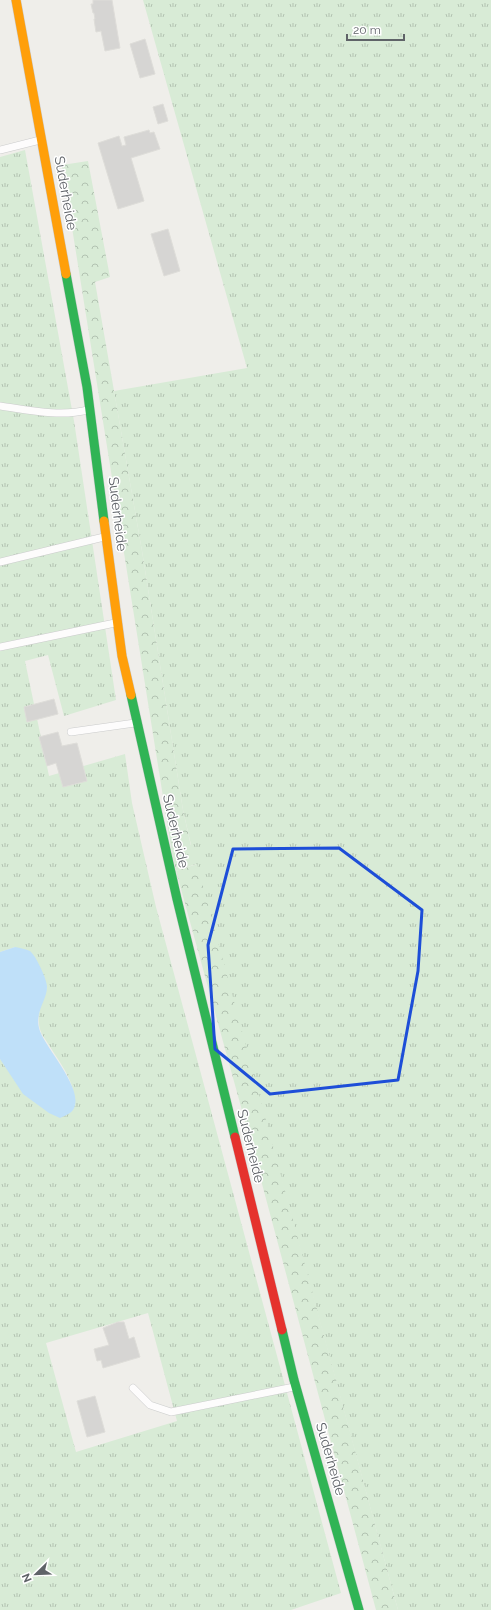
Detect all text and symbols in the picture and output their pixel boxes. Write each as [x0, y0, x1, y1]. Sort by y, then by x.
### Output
scale bar [347, 16, 404, 42]
text: 20 m [353, 23, 381, 37]
street label: Suderheide [52, 155, 80, 231]
street label: Suderheide [105, 476, 131, 552]
street label: Suderheide [160, 793, 192, 869]
street label: Suderheide [234, 1108, 268, 1184]
street label: Suderheide [313, 1421, 349, 1497]
north arrow [16, 1554, 56, 1594]
text: N [20, 1571, 35, 1584]

